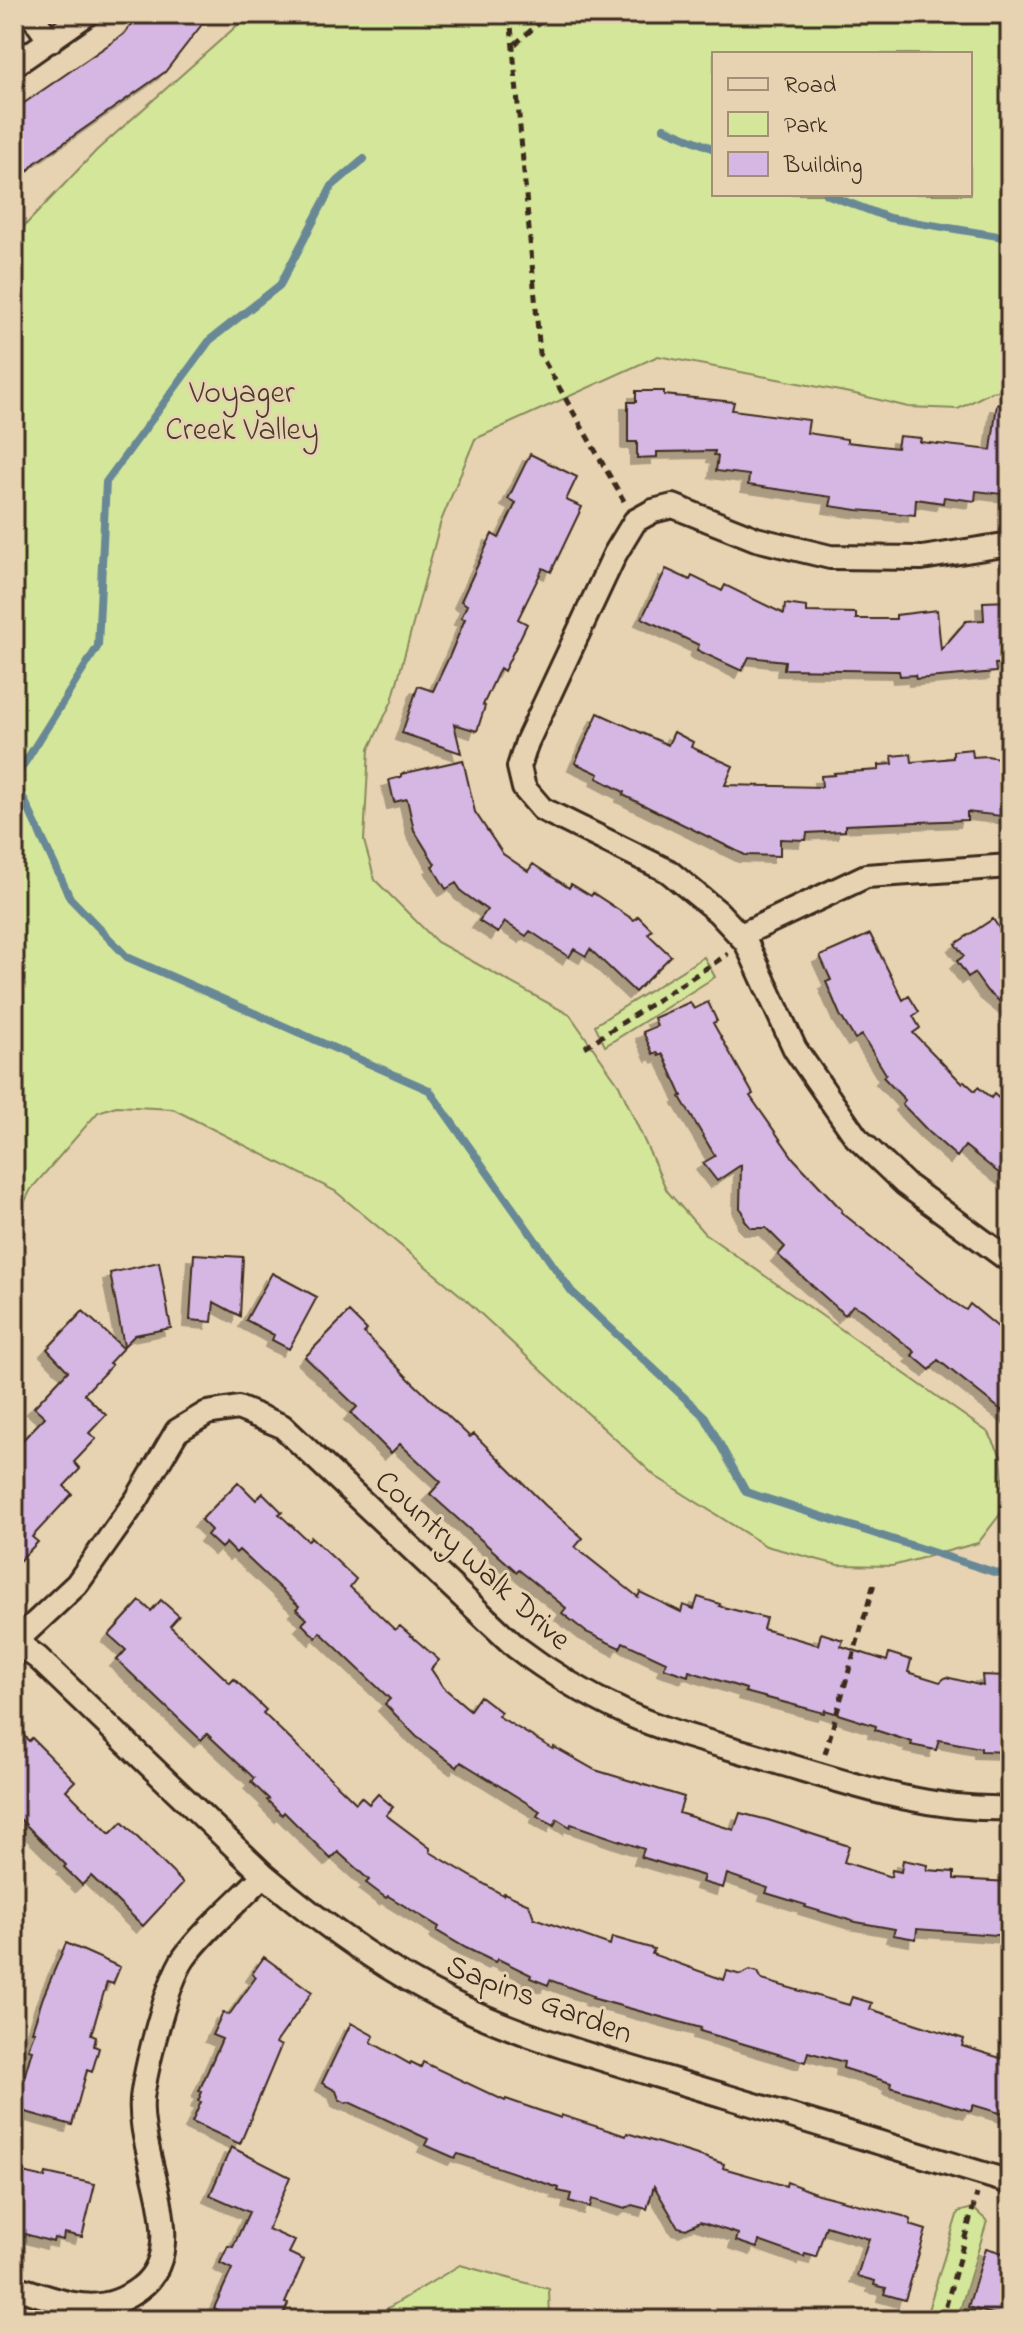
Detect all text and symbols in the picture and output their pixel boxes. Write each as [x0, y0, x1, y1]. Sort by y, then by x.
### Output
legend [712, 52, 972, 196]
text: Road [784, 69, 837, 104]
text: Park [784, 109, 828, 144]
text: Building [783, 149, 863, 184]
park label: Voyager Creek Valley [165, 371, 319, 455]
street label: Country Walk Drive [363, 1460, 581, 1663]
street label: Sapins Garden [439, 1944, 639, 2058]

